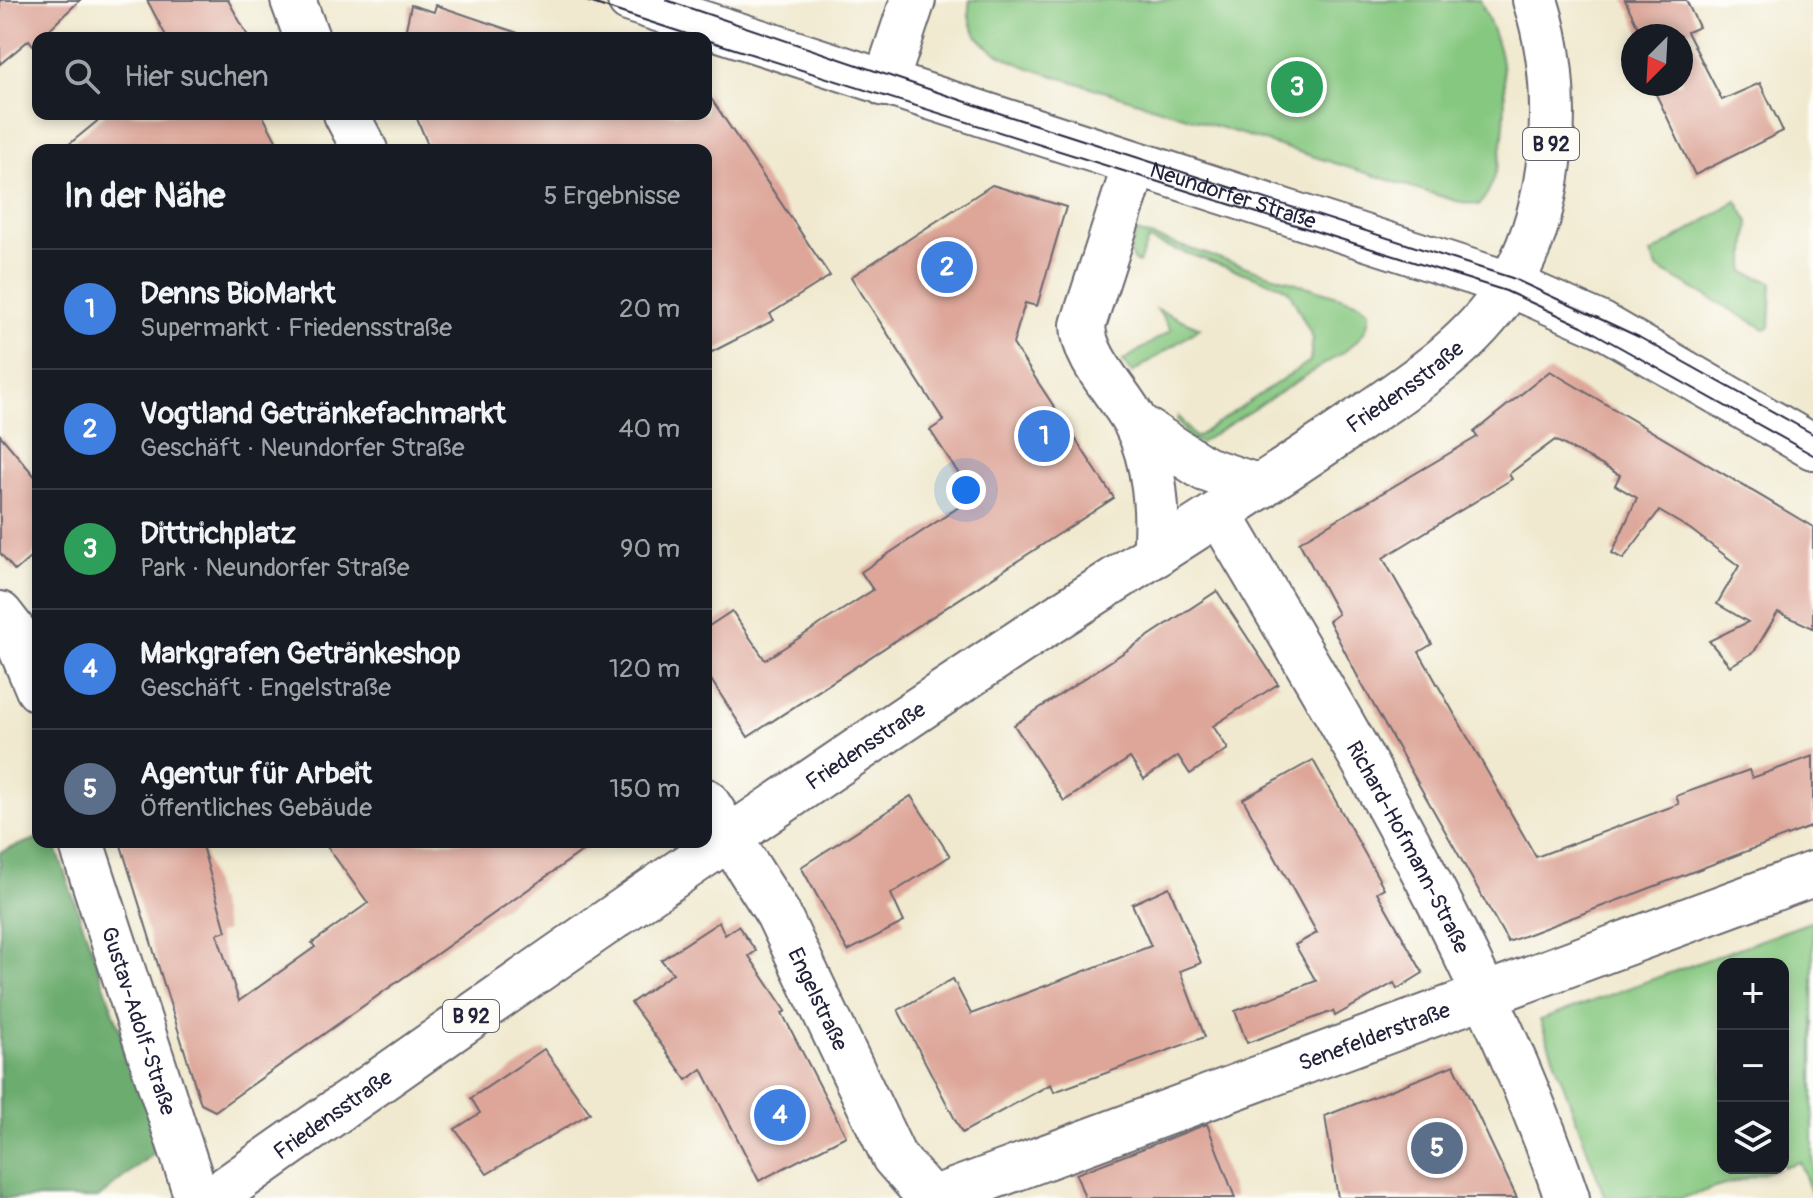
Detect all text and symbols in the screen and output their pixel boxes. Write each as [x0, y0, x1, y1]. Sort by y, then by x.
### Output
north arrow [1621, 24, 1693, 96]
search box [32, 32, 712, 120]
icon: search [60, 54, 104, 98]
pin: 3 [1271, 57, 1323, 117]
text: Hier suchen [124, 58, 269, 95]
road number: B 92 [1523, 128, 1579, 160]
street label: Neundorfer Straße [1146, 156, 1320, 236]
text: In der Nähe [64, 175, 225, 218]
text: 5 Ergebnisse [543, 180, 680, 212]
pin: 2 [921, 237, 973, 297]
text: Denns BioMarkt [140, 275, 336, 312]
text: 1 [85, 293, 95, 325]
text: 20 m [619, 293, 680, 325]
text: Supermarkt · Friedensstraße [140, 312, 452, 344]
street label: Friedensstraße [1341, 335, 1470, 440]
text: Vogtland Getränkefachmarkt [140, 395, 506, 432]
pin: 1 [1018, 406, 1070, 466]
text: 2 [83, 413, 97, 445]
text: 40 m [618, 413, 680, 445]
text: Geschäft · Neundorfer Straße [140, 432, 465, 464]
your location [946, 470, 986, 510]
text: Dittrichplatz [140, 515, 296, 552]
text: 3 [83, 533, 97, 565]
text: 90 m [620, 533, 680, 565]
text: Park · Neundorfer Straße [140, 552, 410, 584]
text: Markgrafen Getränkeshop [140, 635, 461, 672]
text: 4 [82, 653, 98, 685]
text: 120 m [609, 653, 680, 685]
text: Geschäft · Engelstraße [140, 672, 391, 704]
street label: Friedensstraße [800, 695, 931, 796]
street label: Richard-Hofmann-Straße [1340, 736, 1476, 958]
text: Agentur für Arbeit [140, 755, 372, 792]
text: 5 [83, 773, 97, 805]
text: 150 m [609, 773, 680, 805]
text: Öffentliches Gebäude [140, 792, 372, 824]
street label: Gustav-Adolf-Straße [95, 923, 182, 1119]
street label: Engelstraße [781, 943, 854, 1055]
map controls [1717, 958, 1789, 1174]
button: + [1717, 958, 1789, 1030]
street label: Senefelderstraße [1295, 996, 1454, 1078]
road number: B 92 [443, 1000, 499, 1032]
button: − [1717, 1030, 1789, 1102]
street label: Friedensstraße [268, 1063, 398, 1166]
pin: 4 [754, 1085, 806, 1145]
button: layers [1717, 1102, 1789, 1174]
pin: 5 [1411, 1118, 1463, 1178]

